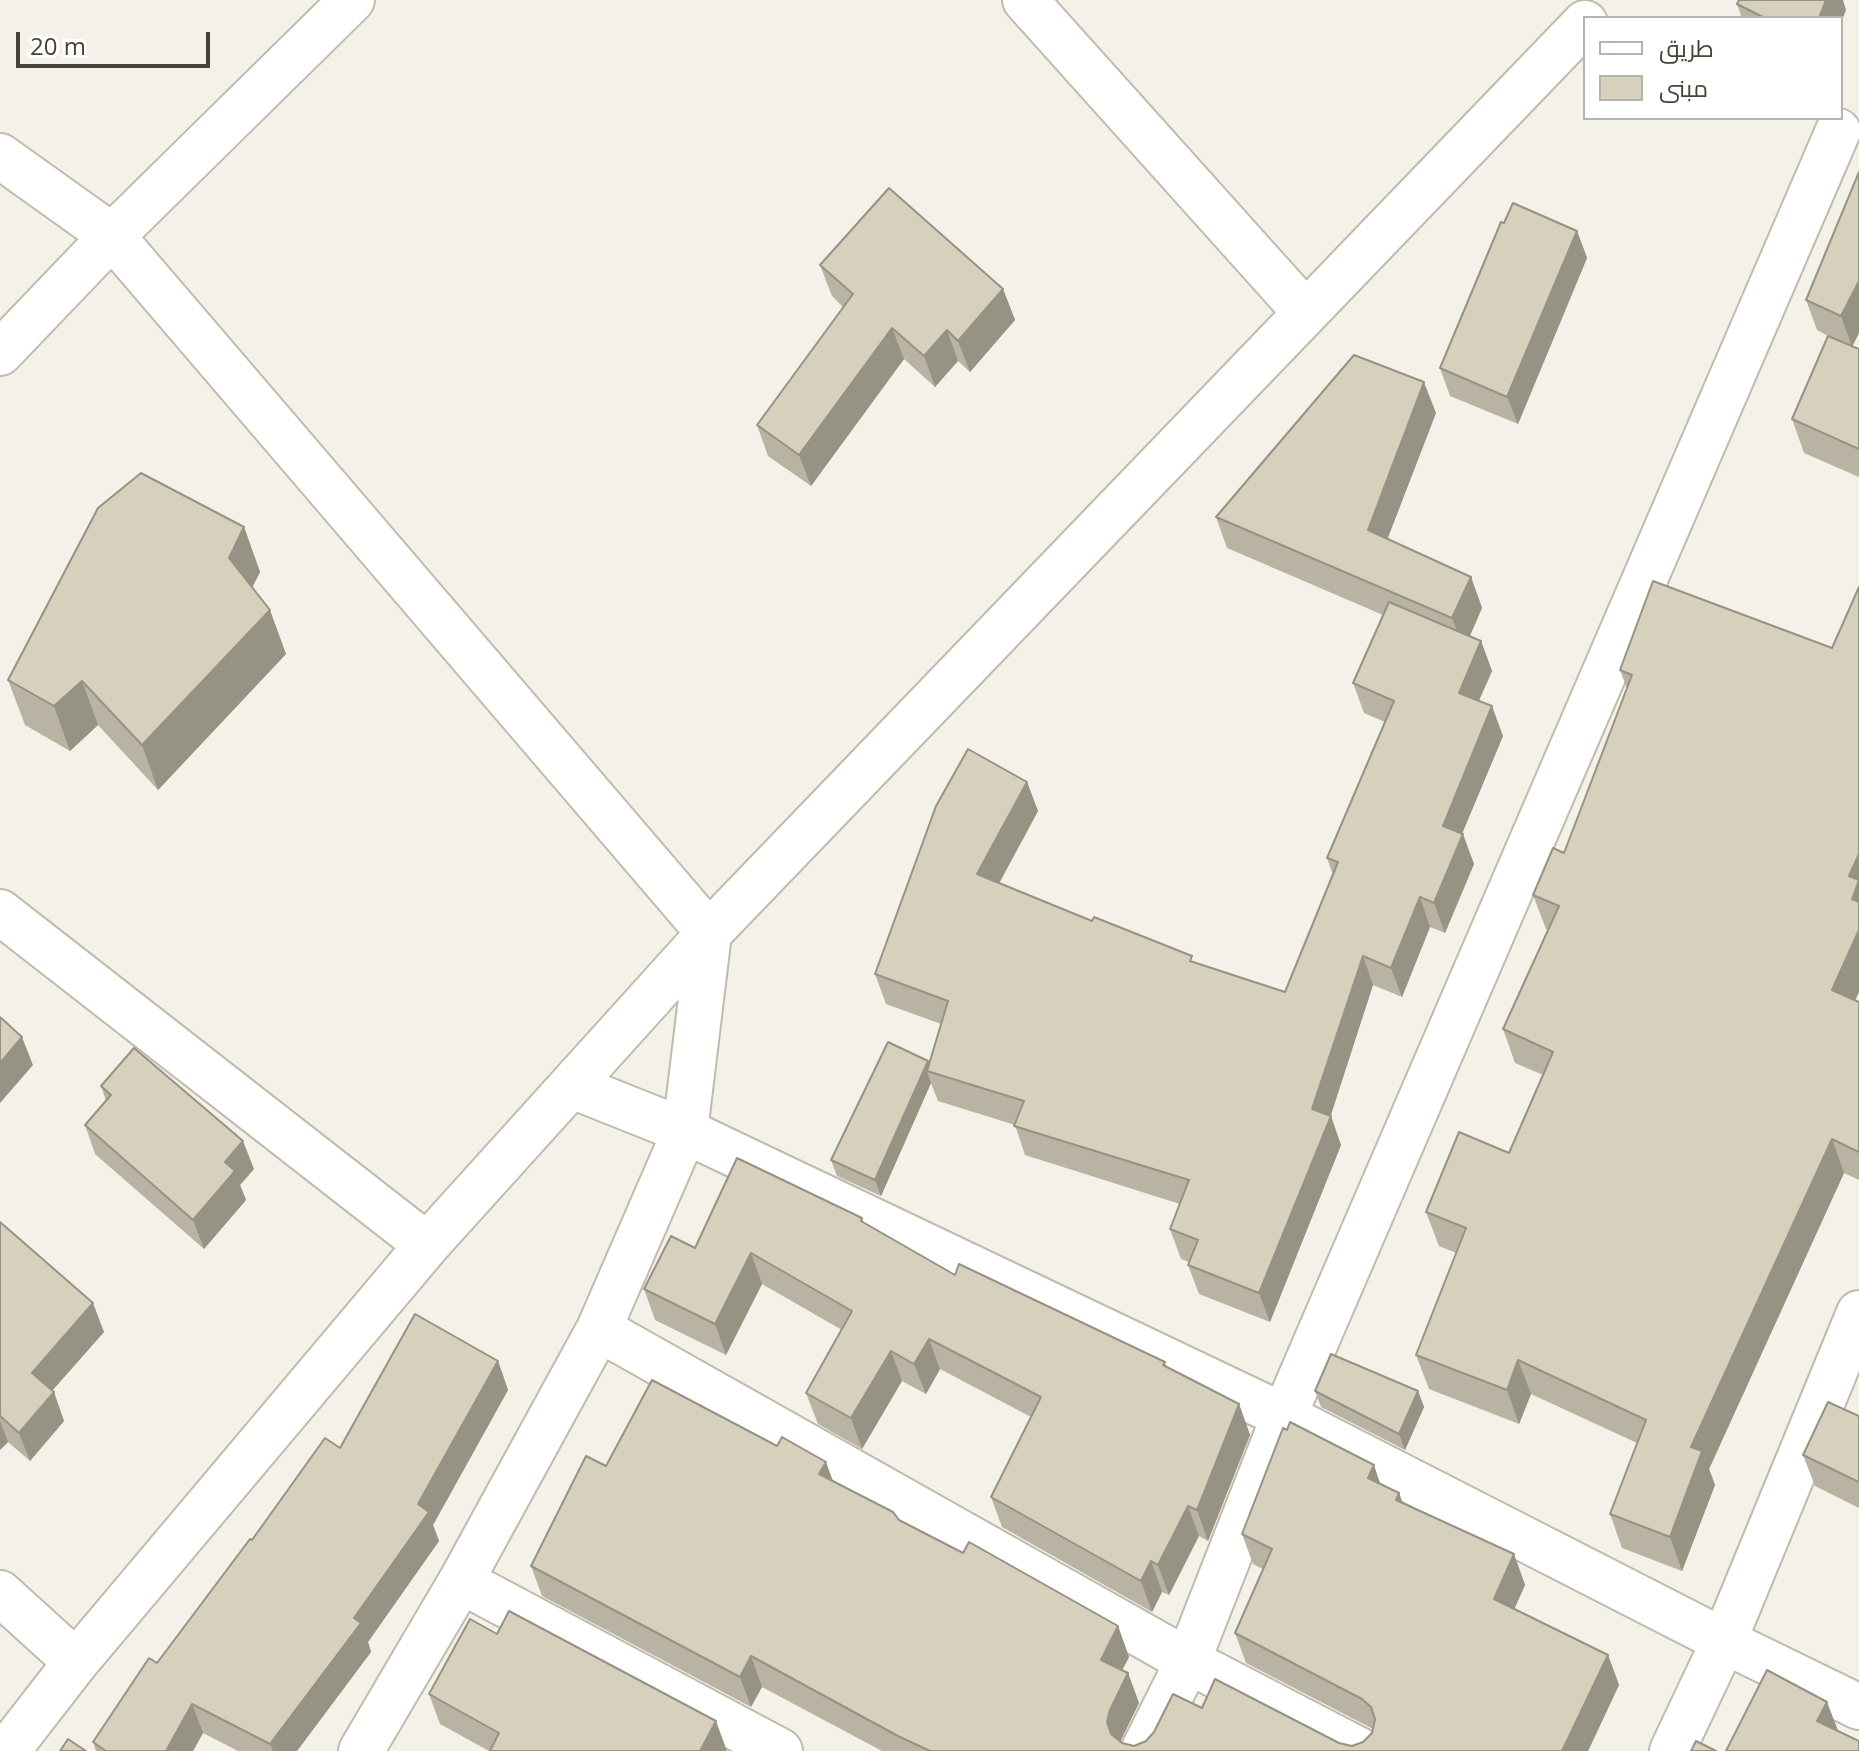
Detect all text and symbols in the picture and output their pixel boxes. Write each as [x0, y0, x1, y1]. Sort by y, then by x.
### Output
scale bar [20, 16, 214, 66]
legend [1583, 16, 1843, 120]
text: 20 m [30, 29, 86, 62]
text: طريق [1659, 31, 1714, 64]
text: مبنى [1659, 71, 1708, 104]

